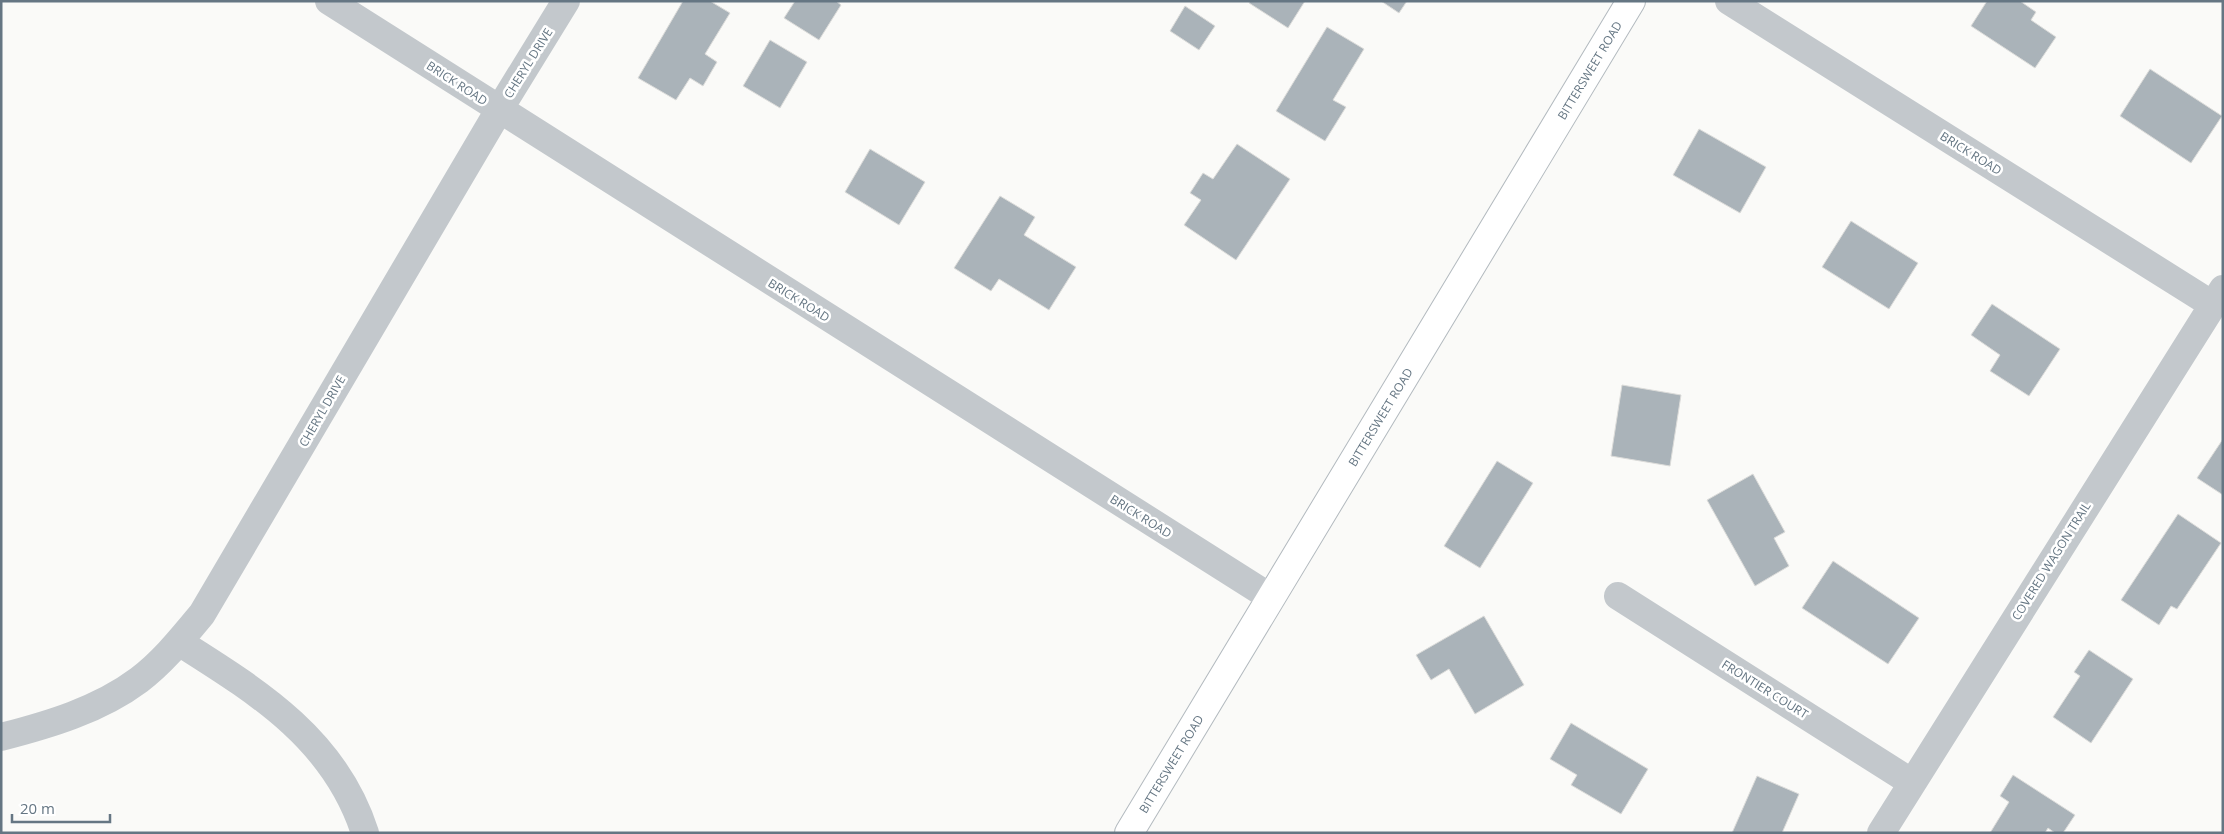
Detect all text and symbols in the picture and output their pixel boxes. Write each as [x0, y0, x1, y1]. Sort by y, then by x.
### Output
street label: BITTERSWEET ROAD [1553, 18, 1626, 123]
street label: CHERYL DRIVE [500, 25, 556, 101]
street label: BRICK ROAD [423, 57, 491, 109]
street label: BRICK ROAD [1937, 127, 2005, 179]
street label: BRICK ROAD [765, 274, 833, 326]
street label: BITTERSWEET ROAD [1344, 364, 1416, 469]
street label: CHERYL DRIVE [295, 372, 349, 450]
street label: BRICK ROAD [1107, 490, 1175, 542]
street label: COVERED WAGON TRAIL [2008, 499, 2094, 623]
street label: FRONTIER COURT [1719, 656, 1812, 723]
street label: BITTERSWEET ROAD [1135, 711, 1207, 816]
scale bar [12, 792, 110, 824]
text: 20 m [20, 798, 55, 818]

